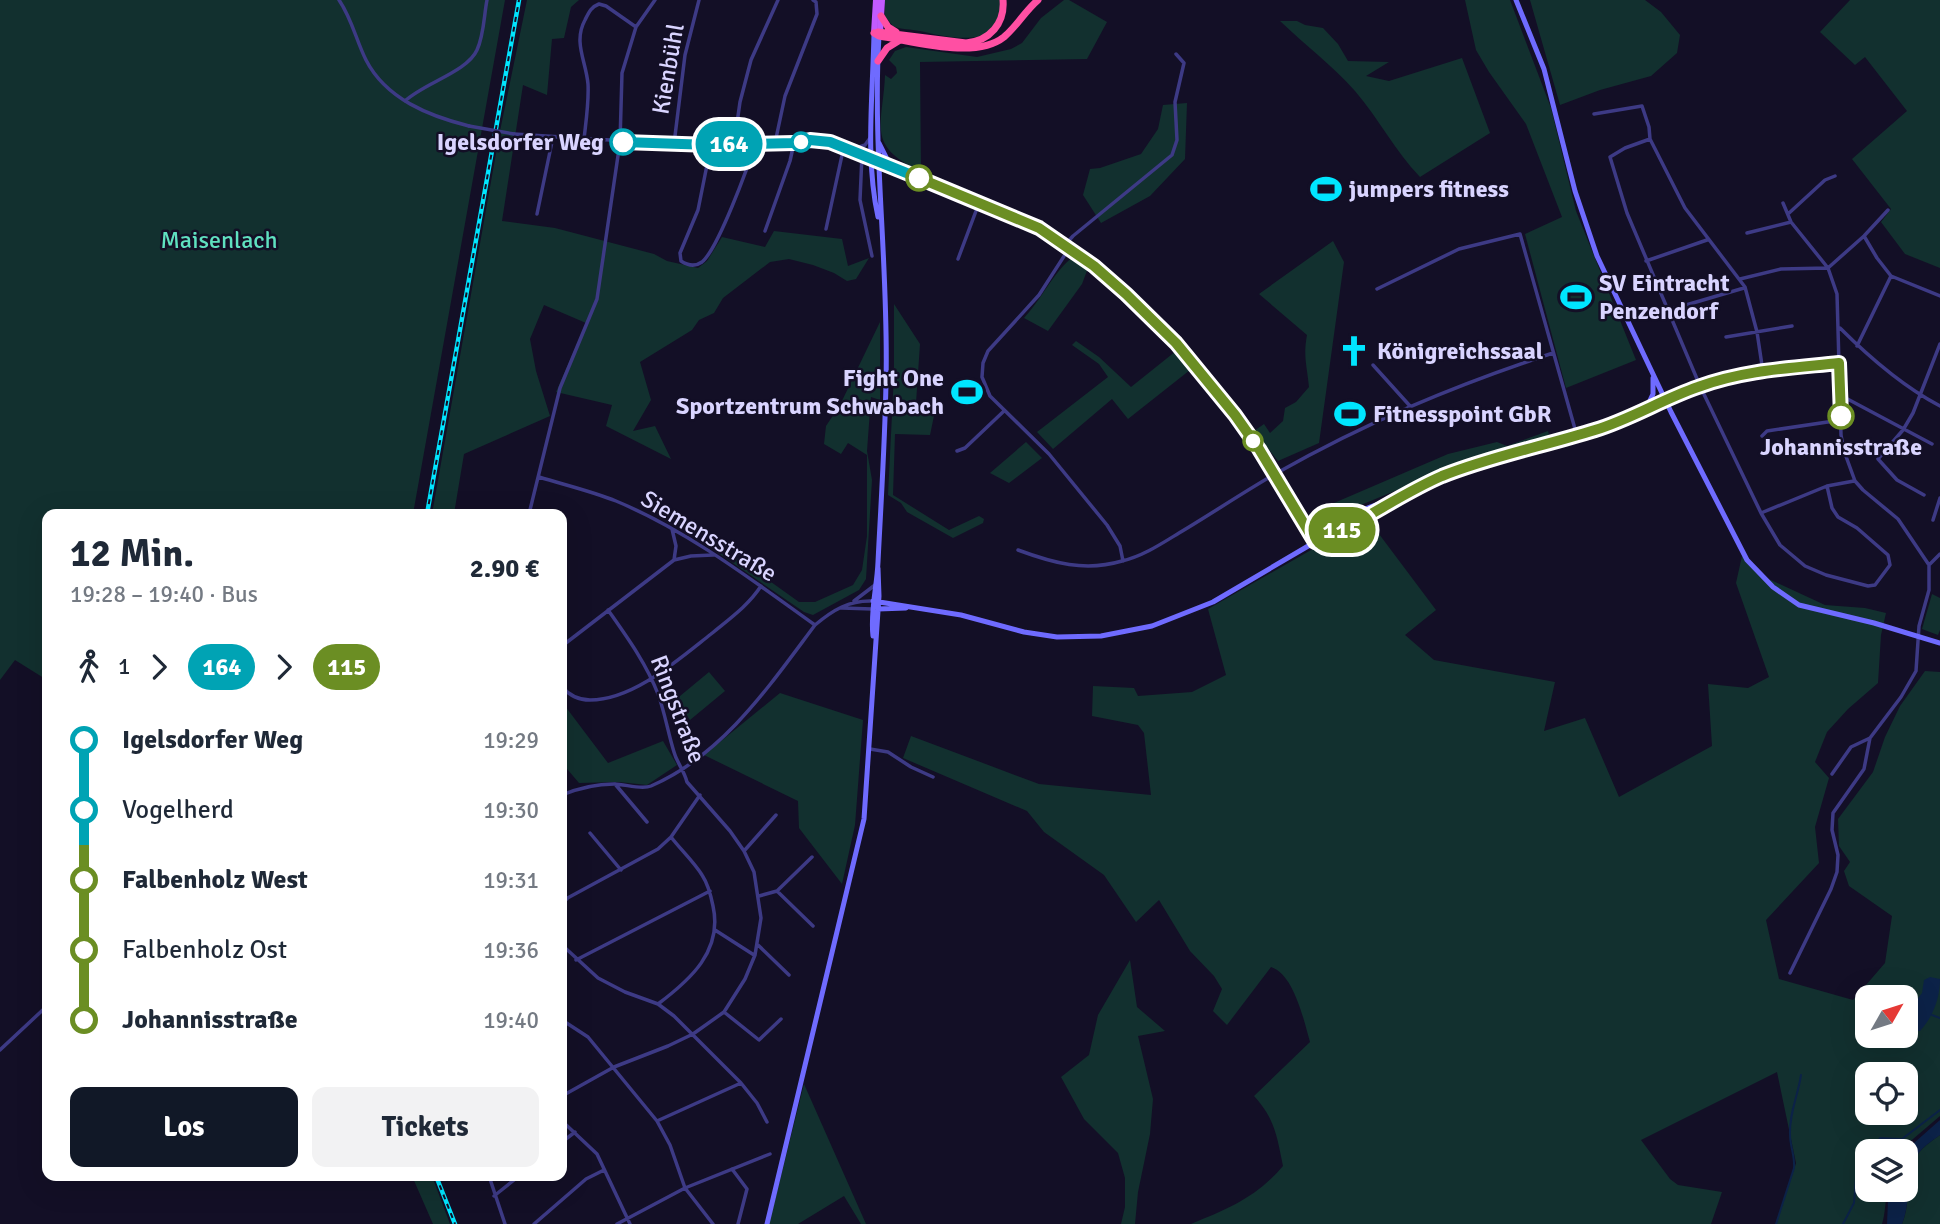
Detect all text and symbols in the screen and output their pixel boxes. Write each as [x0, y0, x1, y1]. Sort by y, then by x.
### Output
street label: Kienbühl [645, 21, 691, 117]
line badge: 164 [689, 121, 769, 167]
place label: Igelsdorfer Weg [437, 127, 604, 157]
marker: Igelsdorfer Weg [610, 129, 636, 155]
text: 164 [710, 129, 748, 159]
unlabelled marker [791, 132, 811, 152]
unlabelled marker [906, 165, 932, 191]
sports icon: jumpers fitness [1309, 172, 1343, 206]
place label: jumpers fitness [1349, 174, 1509, 204]
park label: Maisenlach [160, 225, 278, 255]
place label: SV Eintracht Penzendorf [1599, 268, 1729, 326]
sports icon: SV Eintracht Penzendorf [1559, 280, 1593, 314]
church icon: Königreichssaal [1337, 334, 1371, 368]
place label: Königreichssaal [1377, 336, 1544, 366]
place label: Fight One Sportzentrum Schwabach [676, 363, 944, 421]
sports icon: Fight One Sportzentrum Schwabach [950, 375, 984, 409]
sports icon: Fitnesspoint GbR [1333, 397, 1367, 431]
place label: Fitnesspoint GbR [1373, 399, 1552, 429]
marker: Johannisstraße [1828, 403, 1854, 429]
unlabelled marker [1243, 431, 1263, 451]
place label: Johannisstraße [1760, 432, 1922, 462]
street label: Siemensstraße [636, 484, 782, 588]
line badge: 115 [1302, 507, 1382, 553]
text: 115 [1323, 515, 1361, 545]
text: 12 Min. [70, 530, 194, 577]
text: 2.90 € [470, 553, 539, 585]
text: 19:28 – 19:40 · Bus [70, 580, 258, 609]
icon: walk [70, 648, 108, 686]
icon: forward [140, 648, 178, 686]
icon: forward [265, 648, 303, 686]
street label: Ringstraße [644, 651, 712, 767]
text: 1 [118, 652, 130, 681]
text: 164 [202, 652, 241, 682]
text: 115 [327, 652, 366, 682]
text: Igelsdorfer Weg [122, 724, 303, 756]
text: 19:29 [483, 726, 539, 755]
text: Vogelherd [122, 794, 234, 826]
text: 19:30 [483, 796, 539, 825]
text: Falbenholz West [122, 864, 308, 896]
text: 19:31 [483, 866, 539, 895]
text: Falbenholz Ost [122, 934, 287, 966]
text: 19:36 [483, 936, 539, 965]
north arrow [1855, 985, 1918, 1048]
map controls [1855, 985, 1918, 1202]
text: Johannisstraße [122, 1004, 298, 1036]
text: 19:40 [483, 1006, 539, 1035]
button: locate [1855, 1062, 1918, 1125]
button: Los [70, 1087, 298, 1167]
button: Tickets [312, 1087, 539, 1167]
button: layers [1855, 1139, 1918, 1202]

